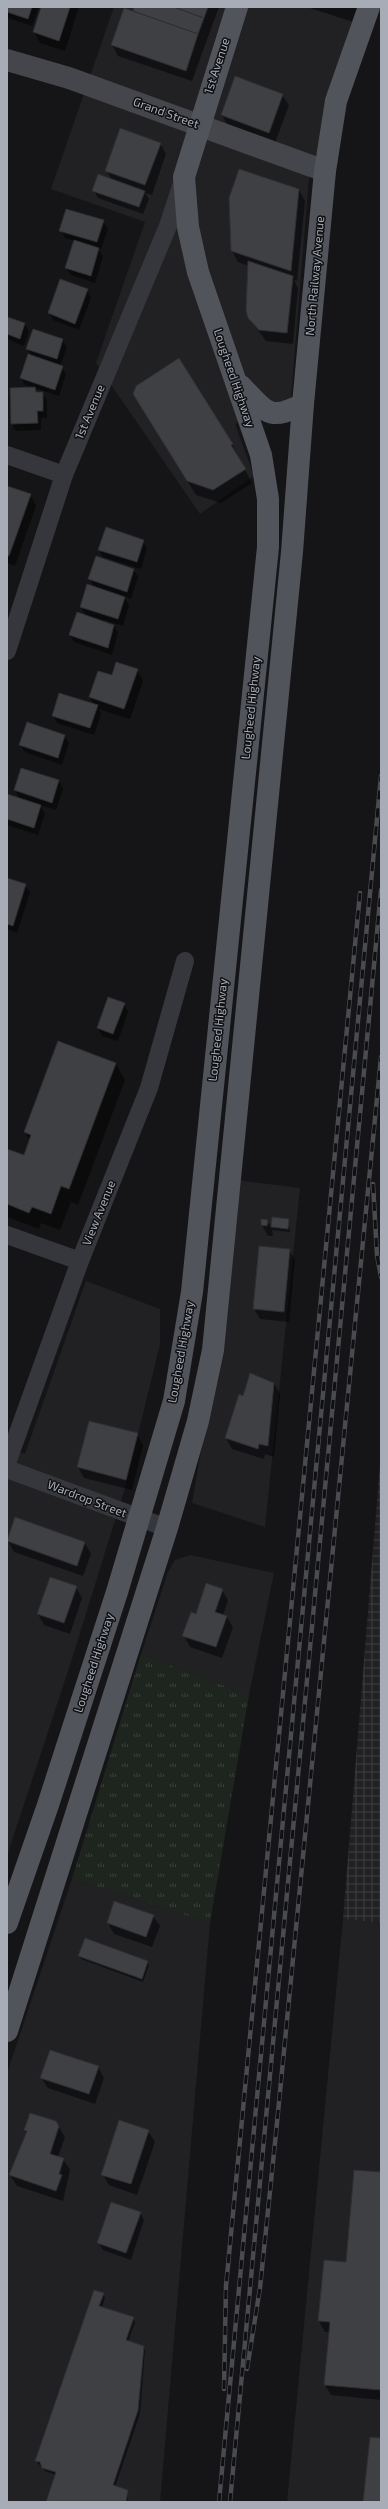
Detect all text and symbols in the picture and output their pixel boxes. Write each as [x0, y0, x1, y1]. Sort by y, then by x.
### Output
street label: 1st Avenue [200, 36, 232, 95]
street label: Grand Street [132, 94, 201, 131]
street label: North Railway Avenue [302, 216, 326, 336]
street label: Lougheed Highway [212, 327, 259, 429]
street label: 1st Avenue [71, 382, 107, 441]
street label: Lougheed Highway [238, 655, 262, 760]
street label: Lougheed Highway [205, 977, 229, 1082]
street label: View Avenue [79, 1178, 117, 1247]
street label: Lougheed Highway [164, 1299, 196, 1404]
street label: Wardrop Street [46, 1477, 129, 1520]
street label: Lougheed Highway [70, 1611, 116, 1714]

